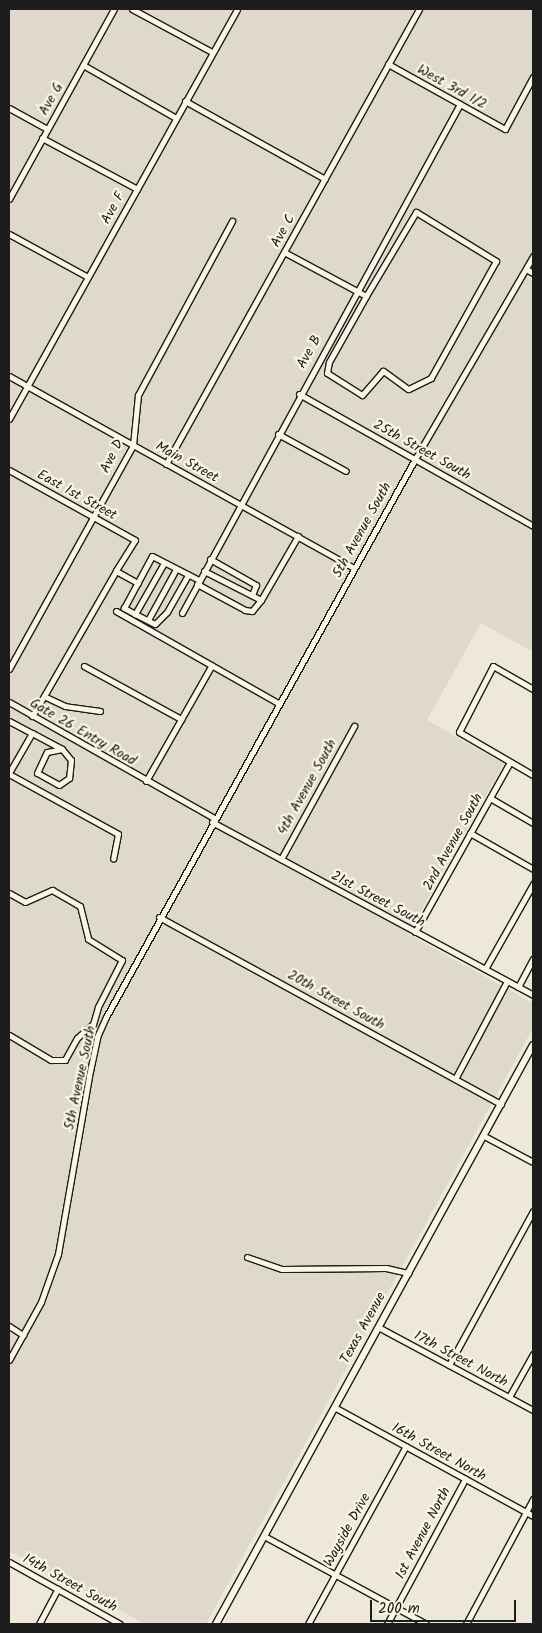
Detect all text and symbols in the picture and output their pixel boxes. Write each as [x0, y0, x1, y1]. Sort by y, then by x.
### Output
street label: West 3rd 1/2 [414, 61, 490, 113]
street label: Ave G [35, 80, 67, 118]
street label: Ave F [97, 189, 129, 227]
street label: Ave C [267, 212, 299, 250]
street label: Ave B [293, 333, 325, 371]
street label: 25th Street South [370, 416, 474, 484]
street label: Ave D [97, 436, 127, 476]
street label: Main Street [153, 438, 221, 486]
street label: East 1st Street [34, 466, 120, 524]
street label: 5th Avenue South [329, 479, 395, 581]
street label: Gate 26 Entry Road [27, 695, 139, 769]
street label: 4th Avenue South [274, 736, 340, 838]
street label: 2nd Avenue South [419, 790, 487, 894]
street label: 21st Street South [328, 867, 428, 931]
street label: 20th Street South [285, 966, 387, 1034]
street label: 5th Avenue South [61, 1024, 99, 1132]
street label: Texas Avenue [336, 1289, 390, 1367]
street label: 17th Street North [411, 1327, 511, 1391]
street label: 16th Street North [389, 1419, 489, 1485]
street label: 1st Avenue North [392, 1484, 454, 1582]
street label: Wayside Drive [320, 1490, 374, 1570]
street label: 14th Street South [20, 1550, 120, 1616]
scale bar [372, 1590, 518, 1622]
text: 200 m [378, 1597, 420, 1621]

